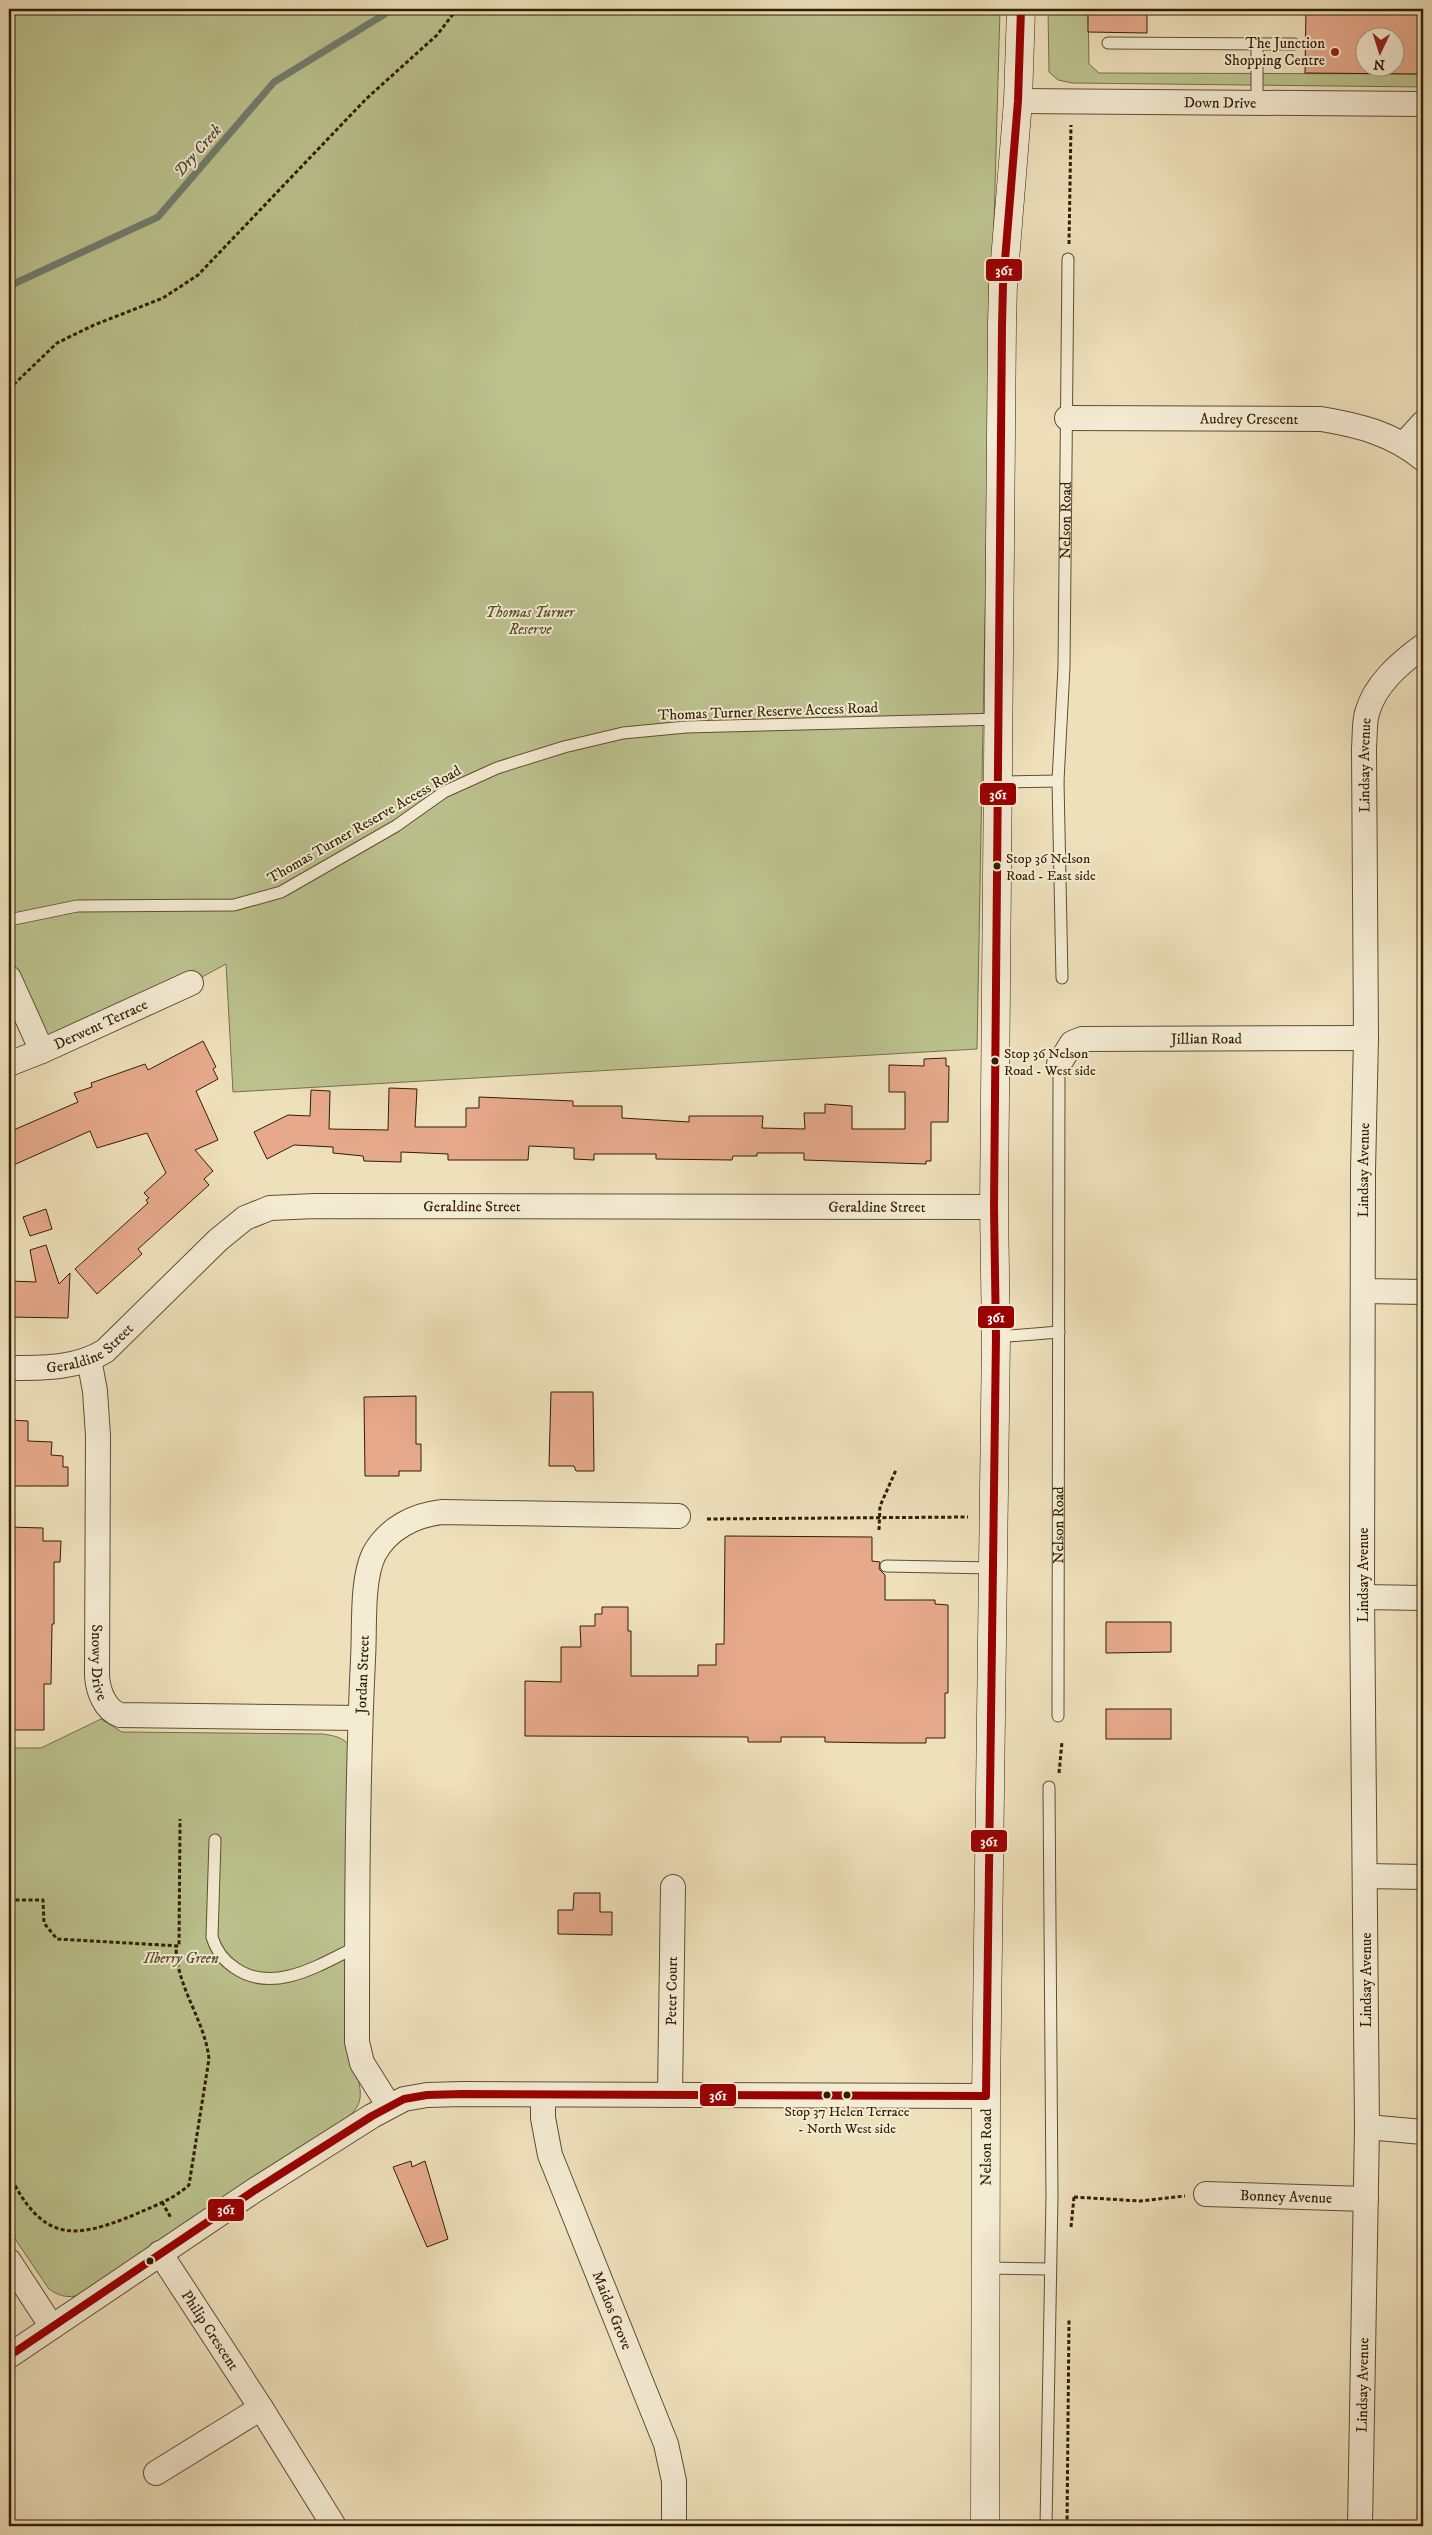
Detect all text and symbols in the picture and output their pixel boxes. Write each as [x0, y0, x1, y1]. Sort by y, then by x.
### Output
north arrow [1354, 28, 1404, 78]
place label: The Junction Shopping Centre [1224, 34, 1325, 70]
marker: The Junction Shopping Centre [1329, 46, 1341, 58]
text: N [1372, 55, 1386, 73]
street label: Down Drive [1184, 93, 1256, 113]
water label: Dry Creek [170, 120, 226, 181]
line badge: 361 [985, 258, 1023, 282]
text: 361 [995, 262, 1013, 280]
street label: Audrey Crescent [1200, 410, 1298, 429]
street label: Nelson Road [1056, 481, 1076, 559]
park label: Thomas Turner Reserve [486, 603, 576, 639]
street label: Thomas Turner Reserve Access Road [658, 698, 879, 725]
street label: Lindsay Avenue [1355, 717, 1376, 813]
street label: Thomas Turner Reserve Access Road [264, 761, 465, 888]
line badge: 361 [979, 782, 1017, 806]
text: 361 [989, 786, 1007, 804]
place label: Stop 36 Nelson Road - East side [1006, 850, 1096, 885]
marker: Stop 36 Nelson Road - East side [992, 861, 1002, 871]
street label: Derwent Terrace [51, 995, 151, 1054]
street label: Jillian Road [1169, 1029, 1243, 1049]
place label: Stop 36 Nelson Road - West side [1004, 1045, 1096, 1080]
marker: Stop 36 Nelson Road - West side [990, 1056, 1000, 1066]
street label: Lindsay Avenue [1354, 1122, 1374, 1218]
street label: Geraldine Street [423, 1197, 521, 1216]
street label: Geraldine Street [828, 1198, 926, 1217]
line badge: 361 [977, 1305, 1015, 1329]
text: 361 [987, 1309, 1005, 1327]
street label: Geraldine Street [46, 1319, 138, 1377]
street label: Nelson Road [1049, 1486, 1068, 1564]
street label: Lindsay Avenue [1354, 1528, 1373, 1622]
street label: Snowy Drive [87, 1624, 112, 1704]
street label: Jordan Street [352, 1635, 374, 1716]
line badge: 361 [970, 1829, 1008, 1853]
text: 361 [980, 1833, 998, 1851]
street label: Lindsay Avenue [1357, 1933, 1376, 2027]
park label: Ilberry Green [142, 1949, 219, 1968]
street label: Peter Court [662, 1956, 682, 2026]
line badge: 361 [699, 2083, 737, 2107]
text: 361 [709, 2087, 727, 2105]
unlabelled marker [822, 2090, 832, 2100]
marker: Stop 37 Helen Terrace - North West side [842, 2090, 852, 2100]
place label: Stop 37 Helen Terrace - North West side [784, 2103, 910, 2138]
street label: Nelson Road [977, 2108, 996, 2186]
street label: Bonney Avenue [1240, 2186, 1332, 2208]
line badge: 361 [207, 2198, 245, 2222]
text: 361 [217, 2201, 235, 2219]
unlabelled marker [145, 2256, 155, 2266]
street label: Maidos Grove [588, 2268, 636, 2353]
street label: Philip Crescent [177, 2287, 243, 2374]
street label: Lindsay Avenue [1353, 2337, 1373, 2433]

